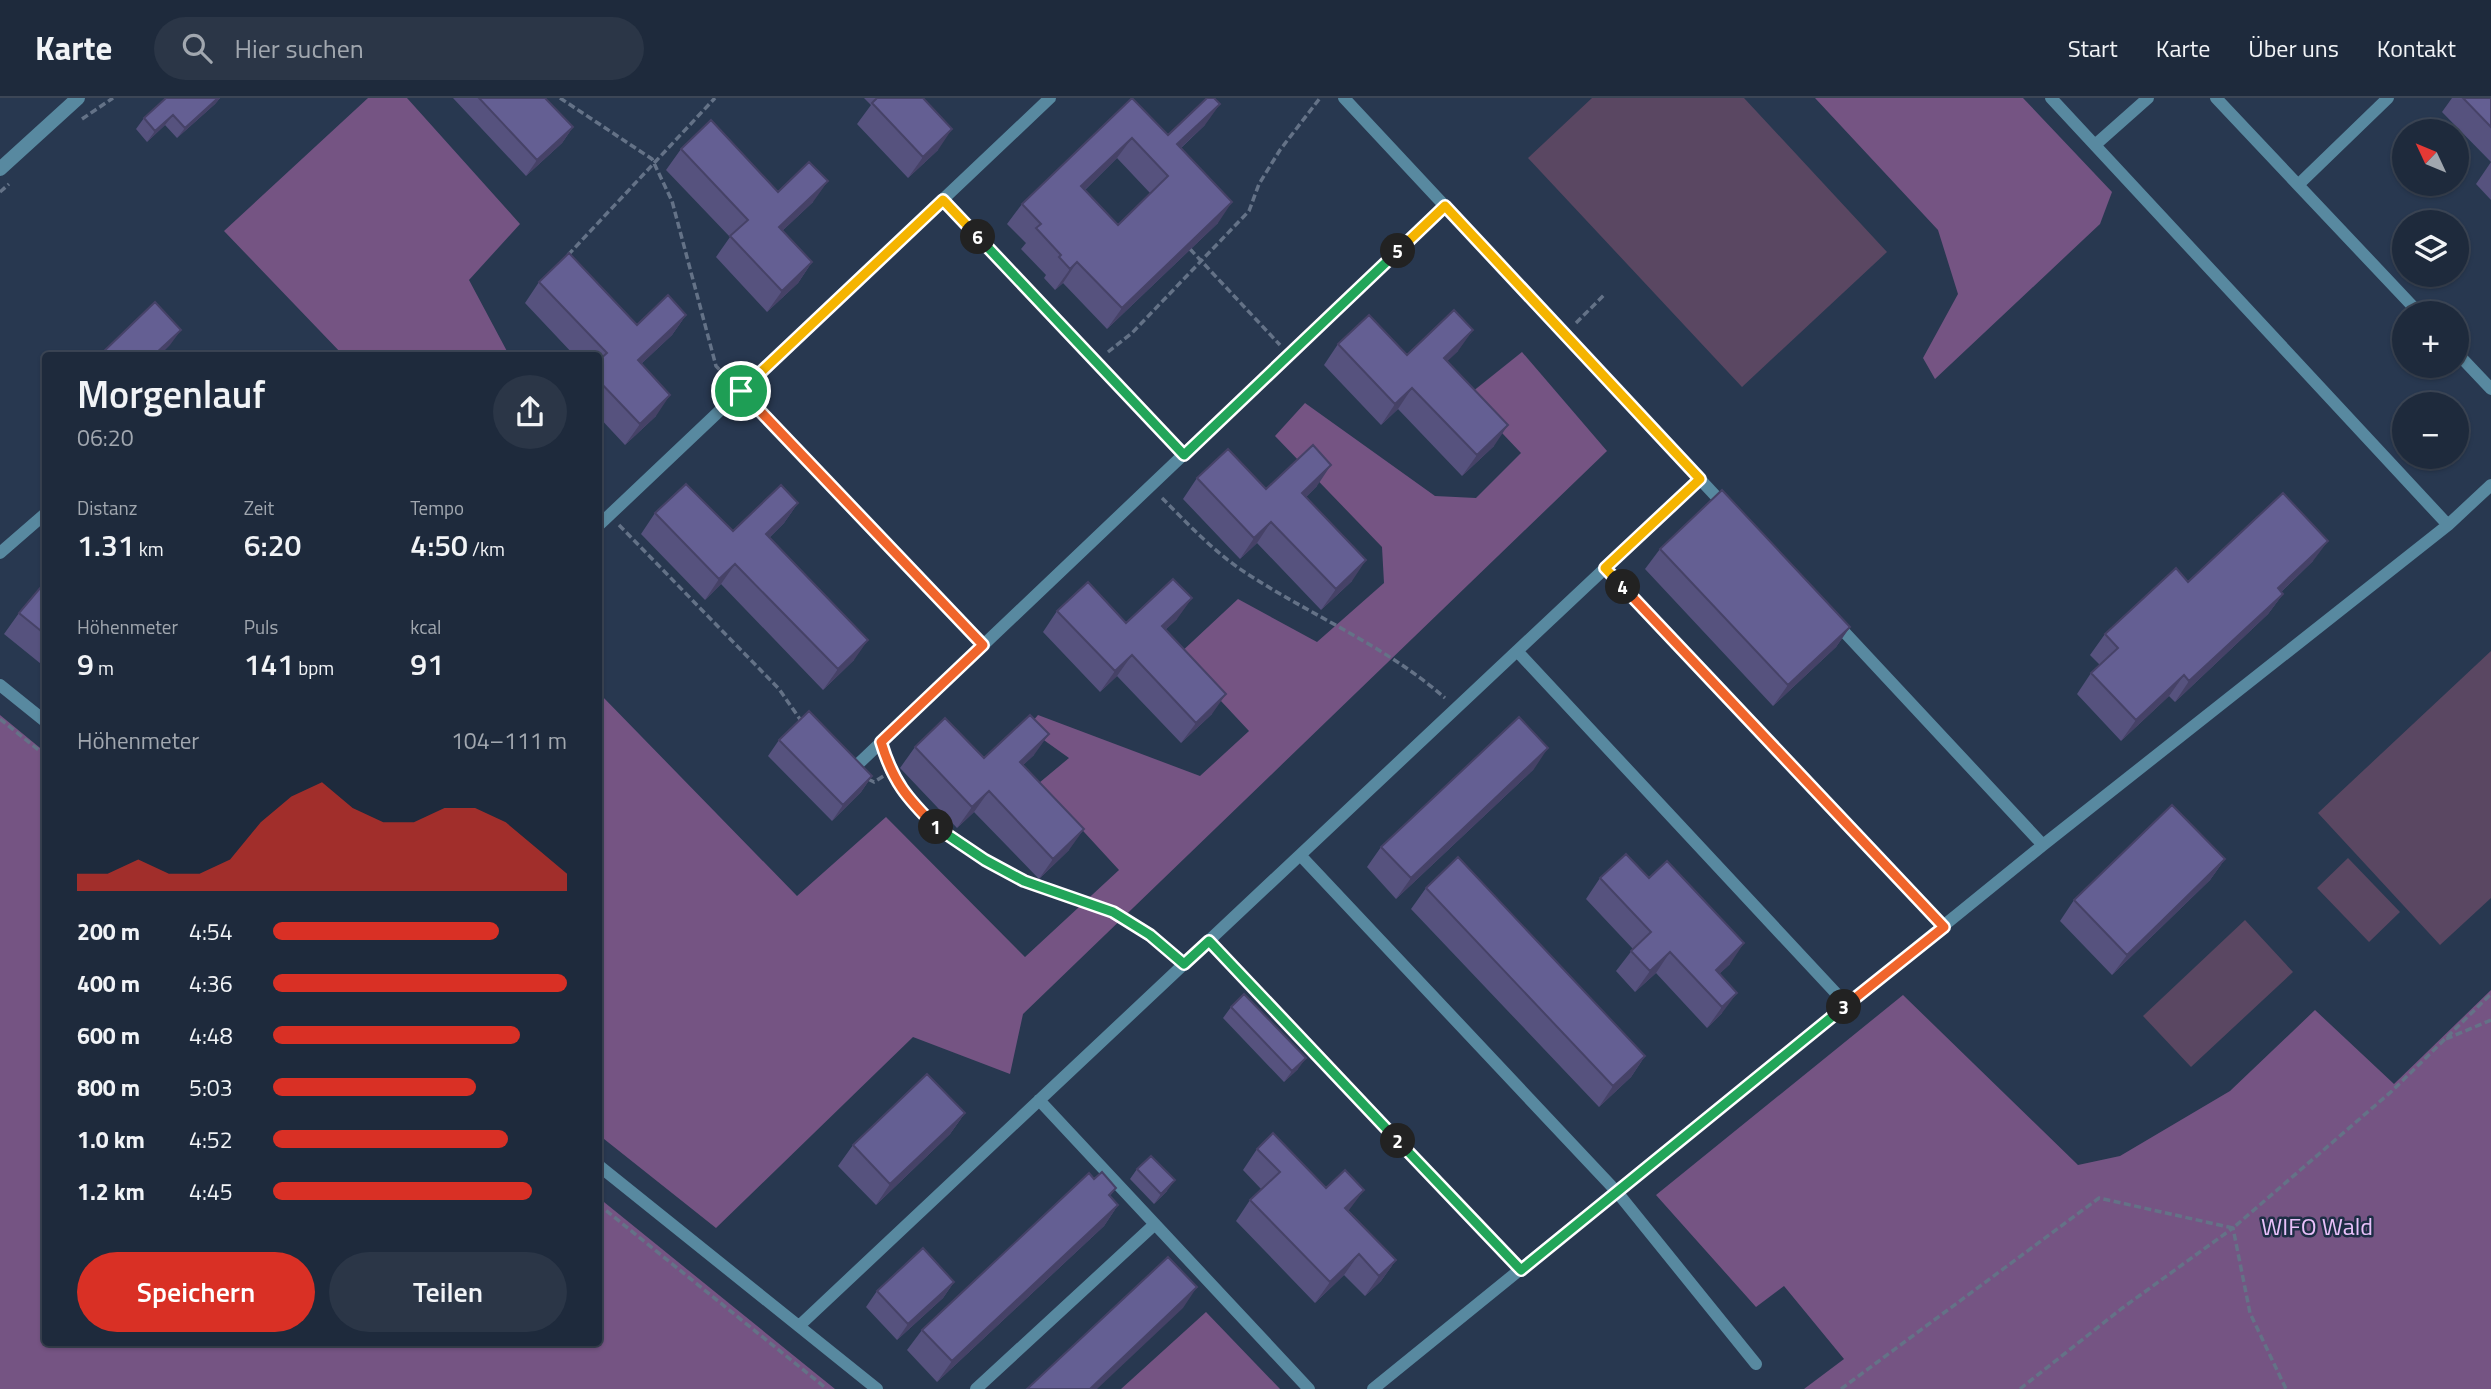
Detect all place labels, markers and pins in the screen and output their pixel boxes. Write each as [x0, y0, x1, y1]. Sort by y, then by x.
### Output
pin: 6 [960, 220, 996, 254]
pin: 5 [1380, 234, 1416, 268]
pin [711, 361, 771, 421]
pin: 4 [1606, 570, 1640, 604]
pin: 1 [918, 810, 954, 844]
pin: 3 [1826, 990, 1862, 1024]
pin: 2 [1380, 1124, 1416, 1158]

